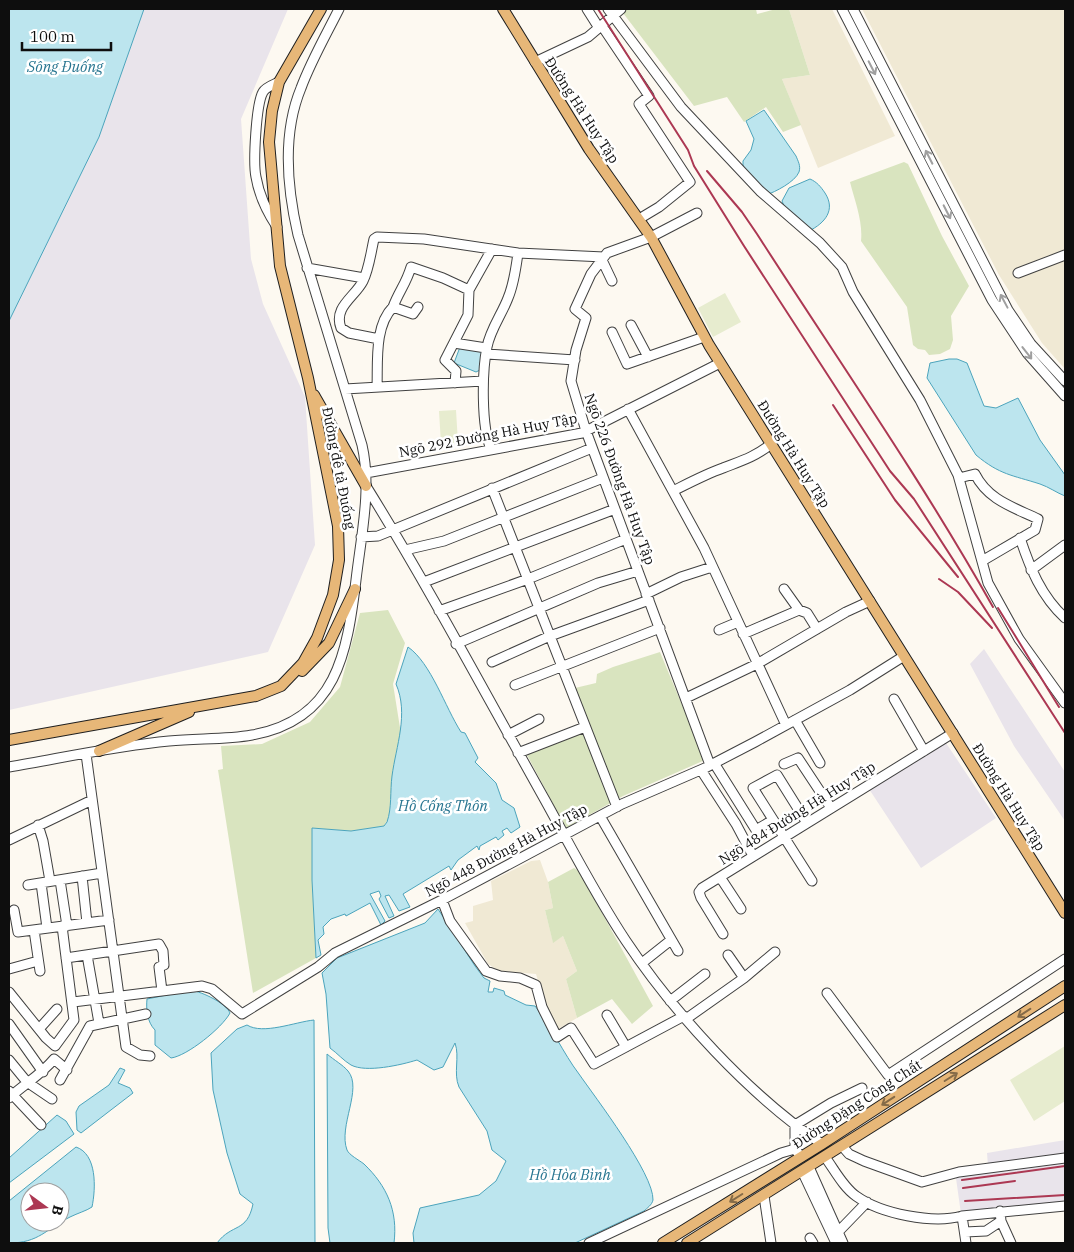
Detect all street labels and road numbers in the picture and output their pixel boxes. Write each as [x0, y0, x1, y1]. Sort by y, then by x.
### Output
street label: Đường Hà Huy Tập [541, 53, 623, 167]
street label: Ngõ 226 Đường Hà Huy Tập [581, 391, 659, 567]
street label: Đường Hà Huy Tập [754, 397, 834, 511]
street label: Đường đê tả Đuống [318, 405, 360, 531]
street label: Ngõ 292 Đường Hà Huy Tập [397, 409, 579, 461]
street label: Đường Hà Huy Tập [969, 740, 1049, 854]
street label: Ngõ 484 Đường Hà Huy Tập [715, 757, 879, 869]
street label: Ngõ 448 Đường Hà Huy Tập [422, 800, 590, 900]
street label: Đường Đặng Công Chất [789, 1055, 925, 1153]

